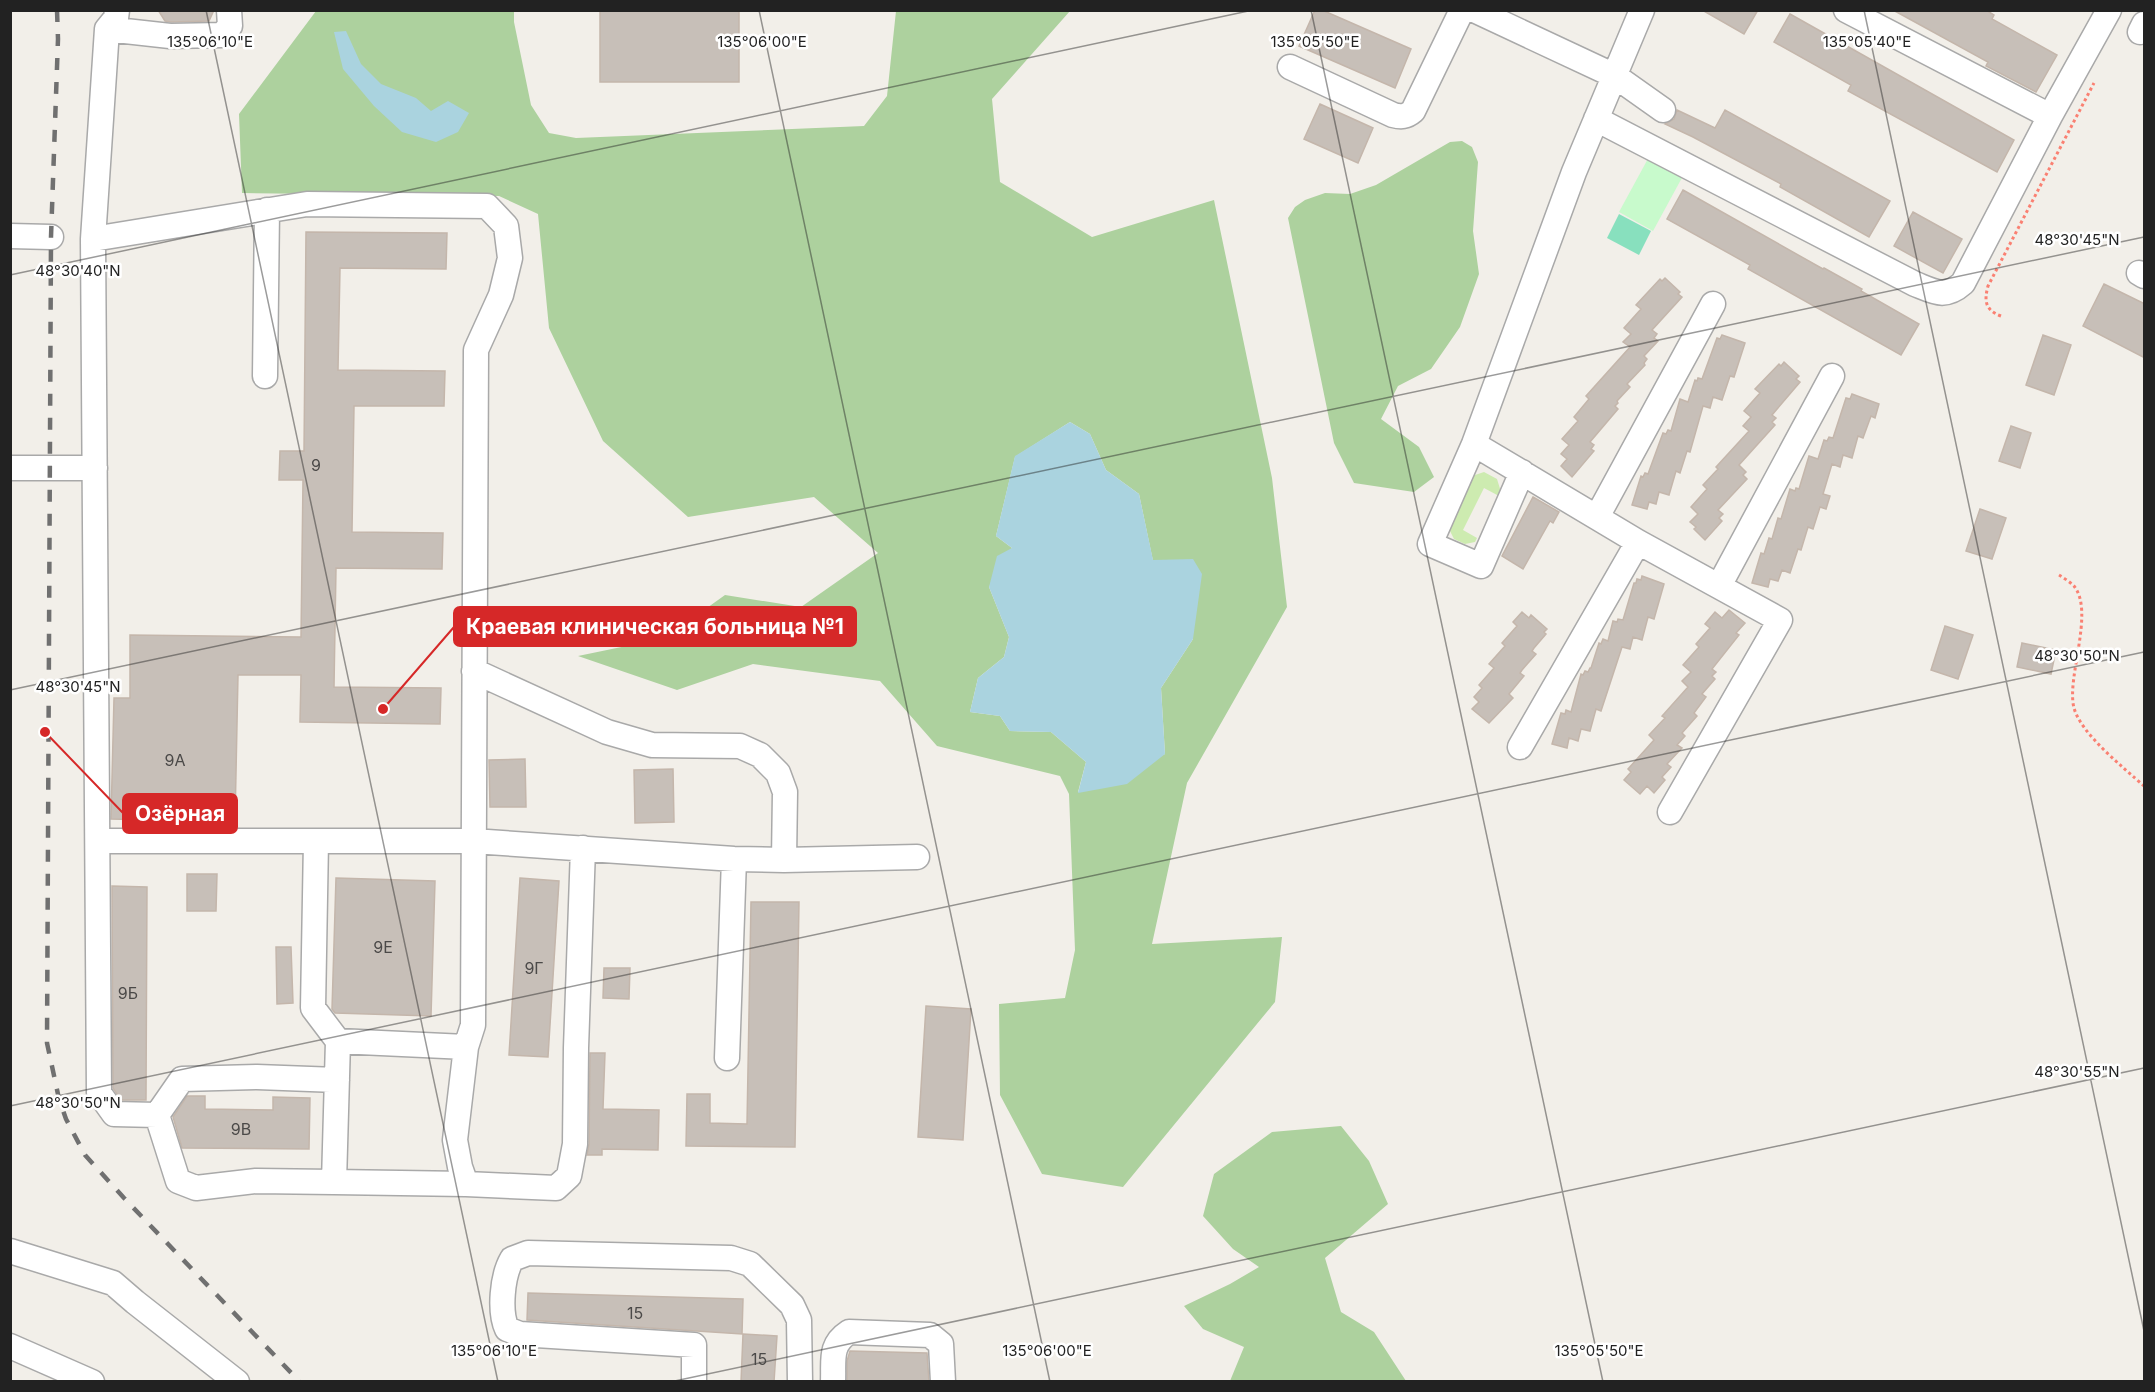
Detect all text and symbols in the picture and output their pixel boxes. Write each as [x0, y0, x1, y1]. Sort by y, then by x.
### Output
text: 135°06'10"E [167, 32, 253, 51]
text: 135°06'00"E [717, 32, 807, 51]
text: 135°05'50"E [1271, 32, 1359, 51]
text: 135°05'40"E [1823, 32, 1911, 51]
text: 48°30'45"N [2035, 230, 2119, 249]
text: 48°30'40"N [35, 261, 121, 280]
house number: 9 [311, 455, 321, 475]
callout: Краевая клиническая больница №1 [454, 607, 856, 646]
text: Краевая клиническая больница №1 [466, 614, 844, 639]
text: 48°30'50"N [2034, 646, 2120, 665]
text: 48°30'45"N [36, 677, 120, 696]
house number: 9А [165, 750, 185, 770]
callout: Озёрная [123, 794, 237, 833]
text: Озёрная [135, 801, 225, 826]
house number: 9Е [373, 937, 393, 957]
house number: 9Г [524, 958, 544, 978]
house number: 9Б [118, 983, 138, 1003]
text: 48°30'55"N [2034, 1062, 2120, 1081]
text: 48°30'50"N [35, 1093, 121, 1112]
house number: 9В [231, 1119, 251, 1139]
house number: 15 [627, 1303, 643, 1323]
text: 135°06'10"E [451, 1341, 537, 1360]
text: 135°06'00"E [1002, 1341, 1092, 1360]
text: 135°05'50"E [1555, 1341, 1643, 1360]
house number: 15 [751, 1349, 767, 1369]

